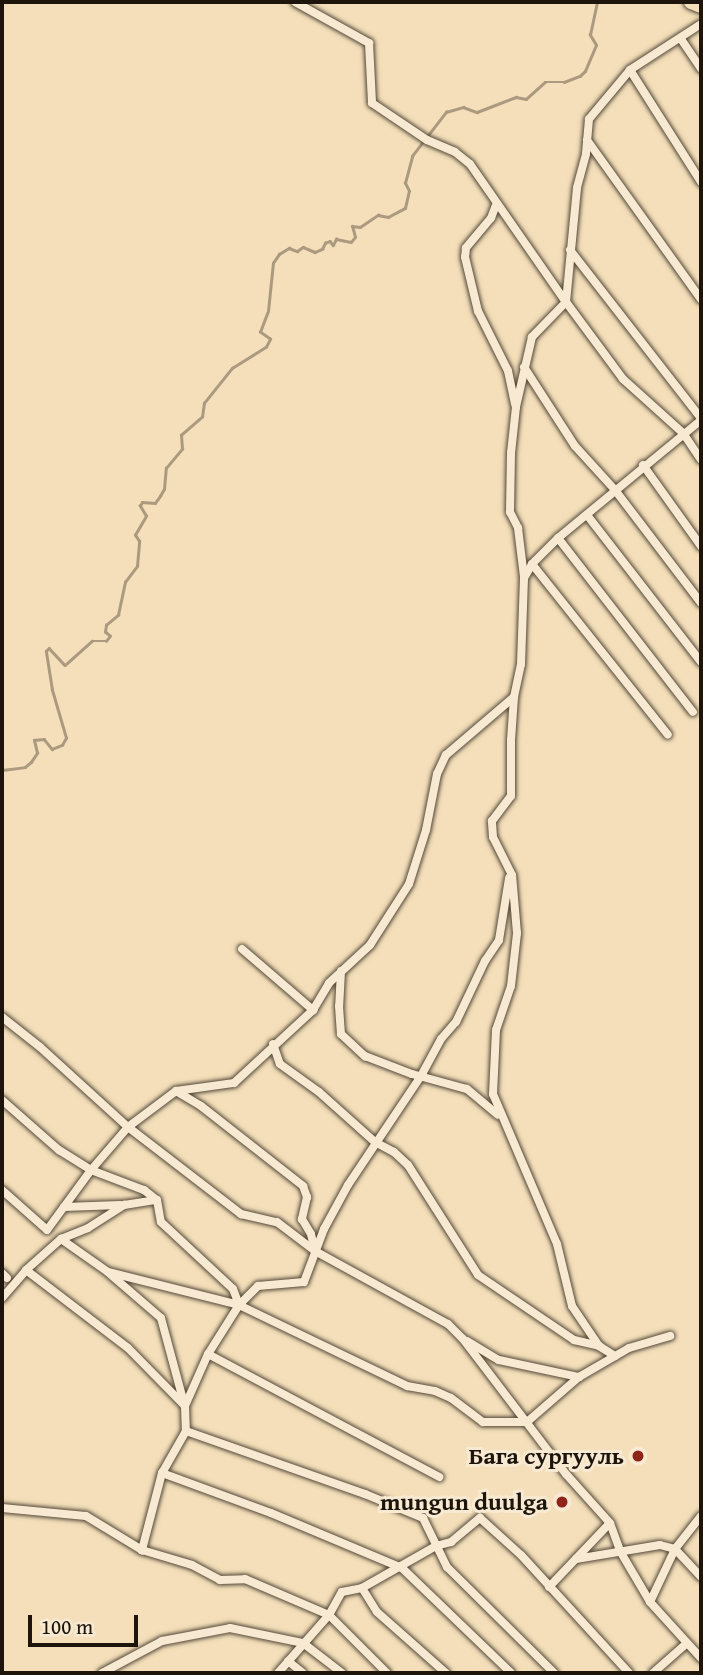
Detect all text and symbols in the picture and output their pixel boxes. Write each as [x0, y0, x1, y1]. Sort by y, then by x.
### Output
place label: Бага сургууль [469, 1442, 624, 1470]
marker: Бага сургууль [630, 1448, 646, 1464]
place label: mungun duulga [380, 1488, 548, 1516]
marker: mungun duulga [554, 1494, 570, 1510]
scale bar [32, 1602, 142, 1646]
text: 100 m [41, 1611, 93, 1642]

